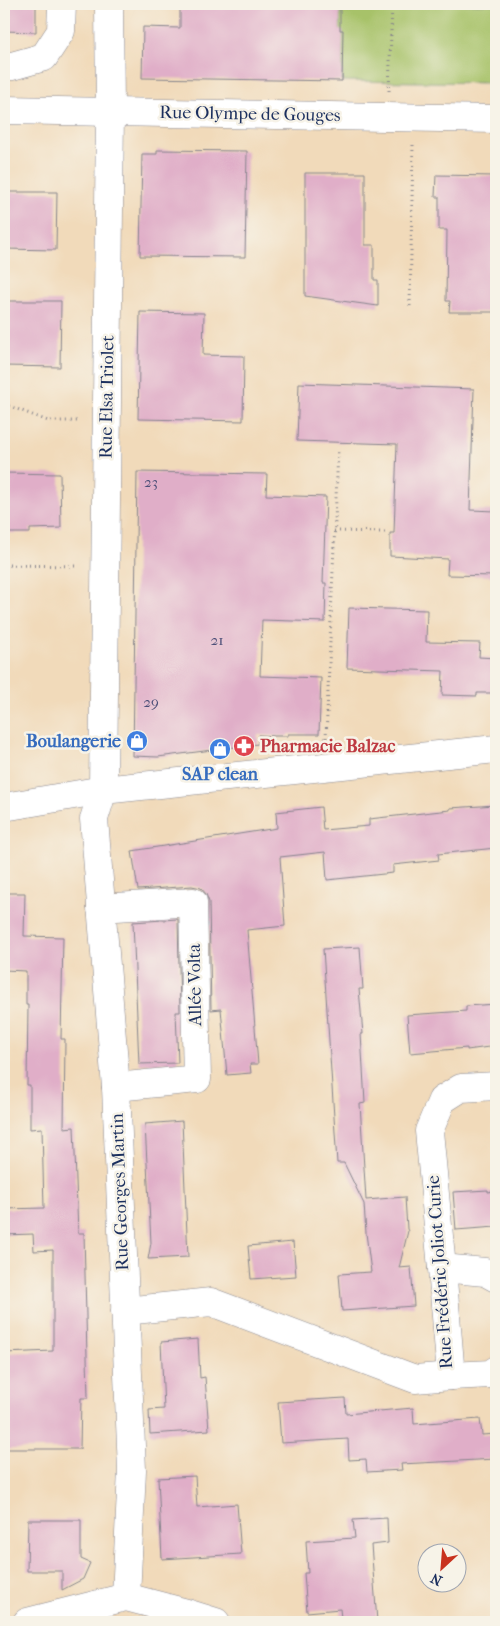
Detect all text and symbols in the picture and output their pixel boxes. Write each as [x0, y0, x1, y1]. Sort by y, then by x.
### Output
street label: Rue Olympe de Gouges [159, 102, 341, 126]
street label: Rue Elsa Triolet [95, 335, 119, 459]
house number: 23 [144, 473, 158, 491]
house number: 21 [210, 631, 224, 649]
house number: 29 [143, 693, 159, 711]
shop icon: Boulangerie [125, 729, 149, 753]
place label: Boulangerie [26, 731, 121, 752]
pharmacy icon: Pharmacie Balzac [232, 734, 256, 758]
place label: Pharmacie Balzac [260, 736, 395, 757]
shop icon: SAP clean [208, 737, 232, 761]
place label: SAP clean [182, 764, 259, 785]
street label: Allée Volta [184, 943, 206, 1027]
street label: Rue Georges Martin [107, 1112, 133, 1271]
street label: Rue Frédéric Joliot Curie [423, 1174, 457, 1370]
north arrow [418, 1544, 468, 1594]
text: N [428, 1569, 445, 1589]

